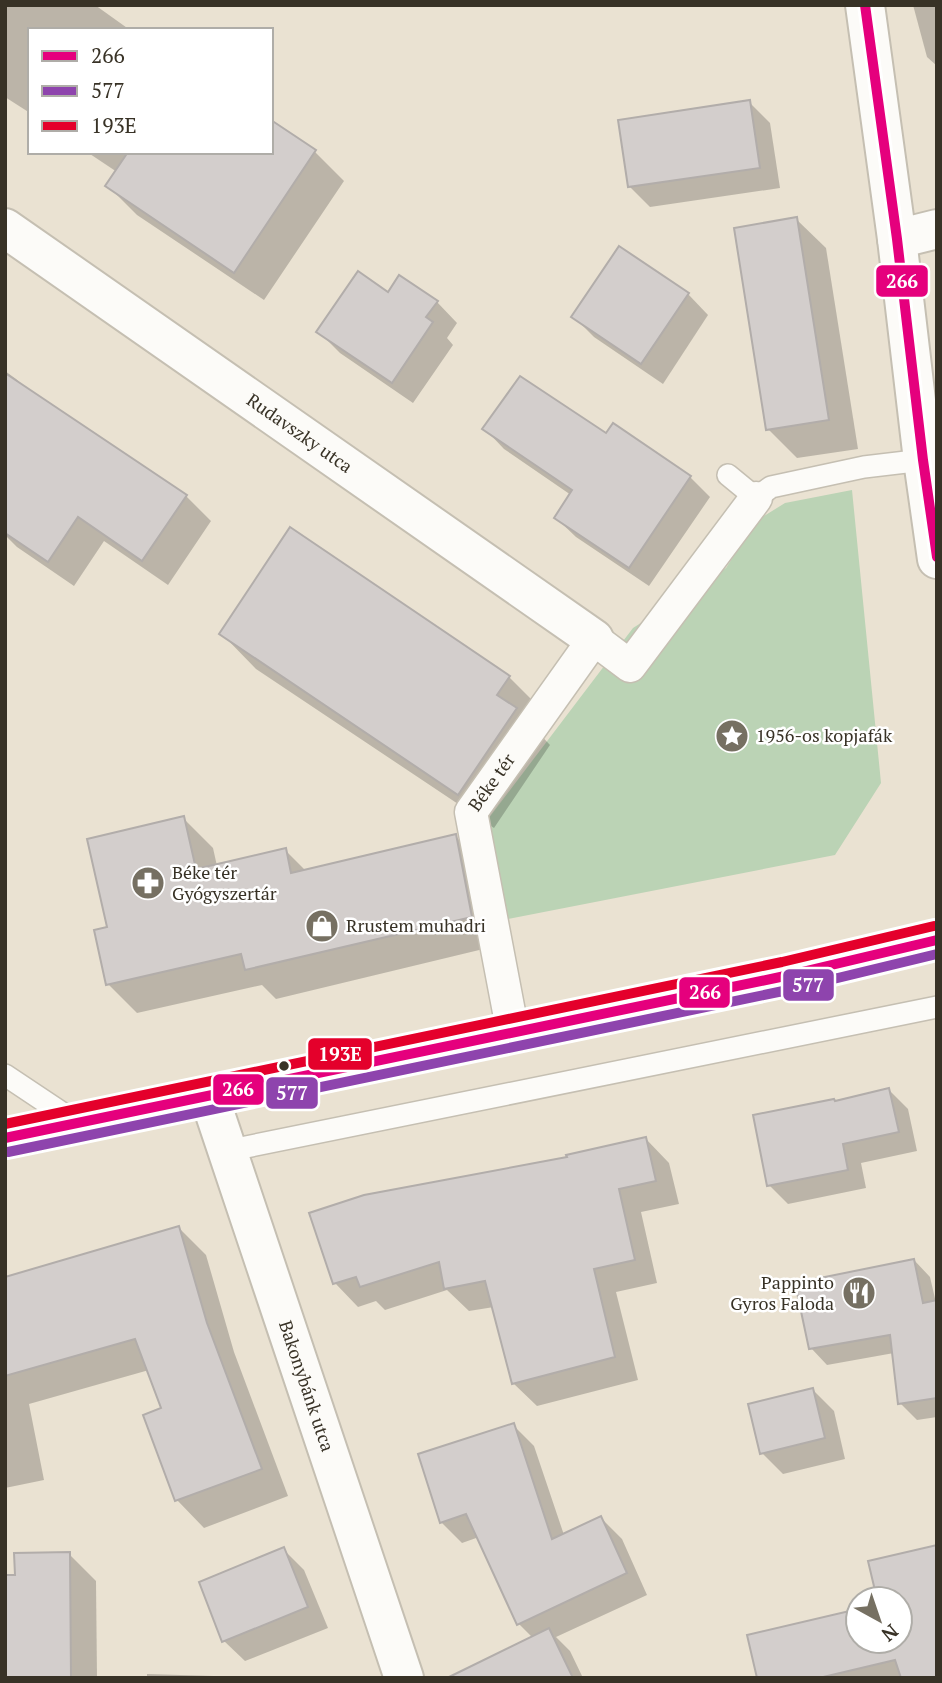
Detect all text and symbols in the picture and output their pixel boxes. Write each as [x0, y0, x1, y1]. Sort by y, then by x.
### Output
legend [28, 28, 273, 154]
text: 266 [91, 41, 125, 69]
text: 577 [91, 76, 125, 104]
text: 193E [91, 111, 137, 139]
line badge: 266 [875, 264, 929, 298]
text: 266 [886, 268, 918, 293]
street label: Rudavszky utca [242, 387, 358, 478]
place icon: 1956-os kopjafák [713, 717, 751, 755]
place label: 1956-os kopjafák [756, 723, 893, 747]
street label: Béke tér [462, 748, 520, 816]
place label: Béke tér Gyógyszertár [172, 860, 277, 905]
pharmacy icon: Béke tér Gyógyszertár [129, 864, 167, 902]
shop icon: Rrustem muhadri [303, 907, 341, 945]
place label: Rrustem muhadri [346, 913, 486, 937]
line badge: 577 [782, 968, 835, 1002]
text: 577 [792, 972, 824, 997]
line badge: 266 [678, 976, 731, 1009]
text: 266 [689, 979, 721, 1004]
line badge: 193E [307, 1037, 373, 1071]
text: 193E [318, 1041, 362, 1066]
unlabelled marker [277, 1059, 291, 1073]
line badge: 266 [212, 1073, 265, 1106]
text: 266 [222, 1076, 254, 1101]
line badge: 577 [265, 1076, 319, 1110]
text: 577 [276, 1080, 308, 1105]
place label: Pappinto Gyros Faloda [730, 1270, 834, 1315]
restaurant icon: Pappinto Gyros Faloda [840, 1274, 878, 1312]
street label: Bakonybánk utca [274, 1317, 340, 1455]
north arrow [844, 1585, 914, 1655]
text: N [876, 1619, 904, 1648]

